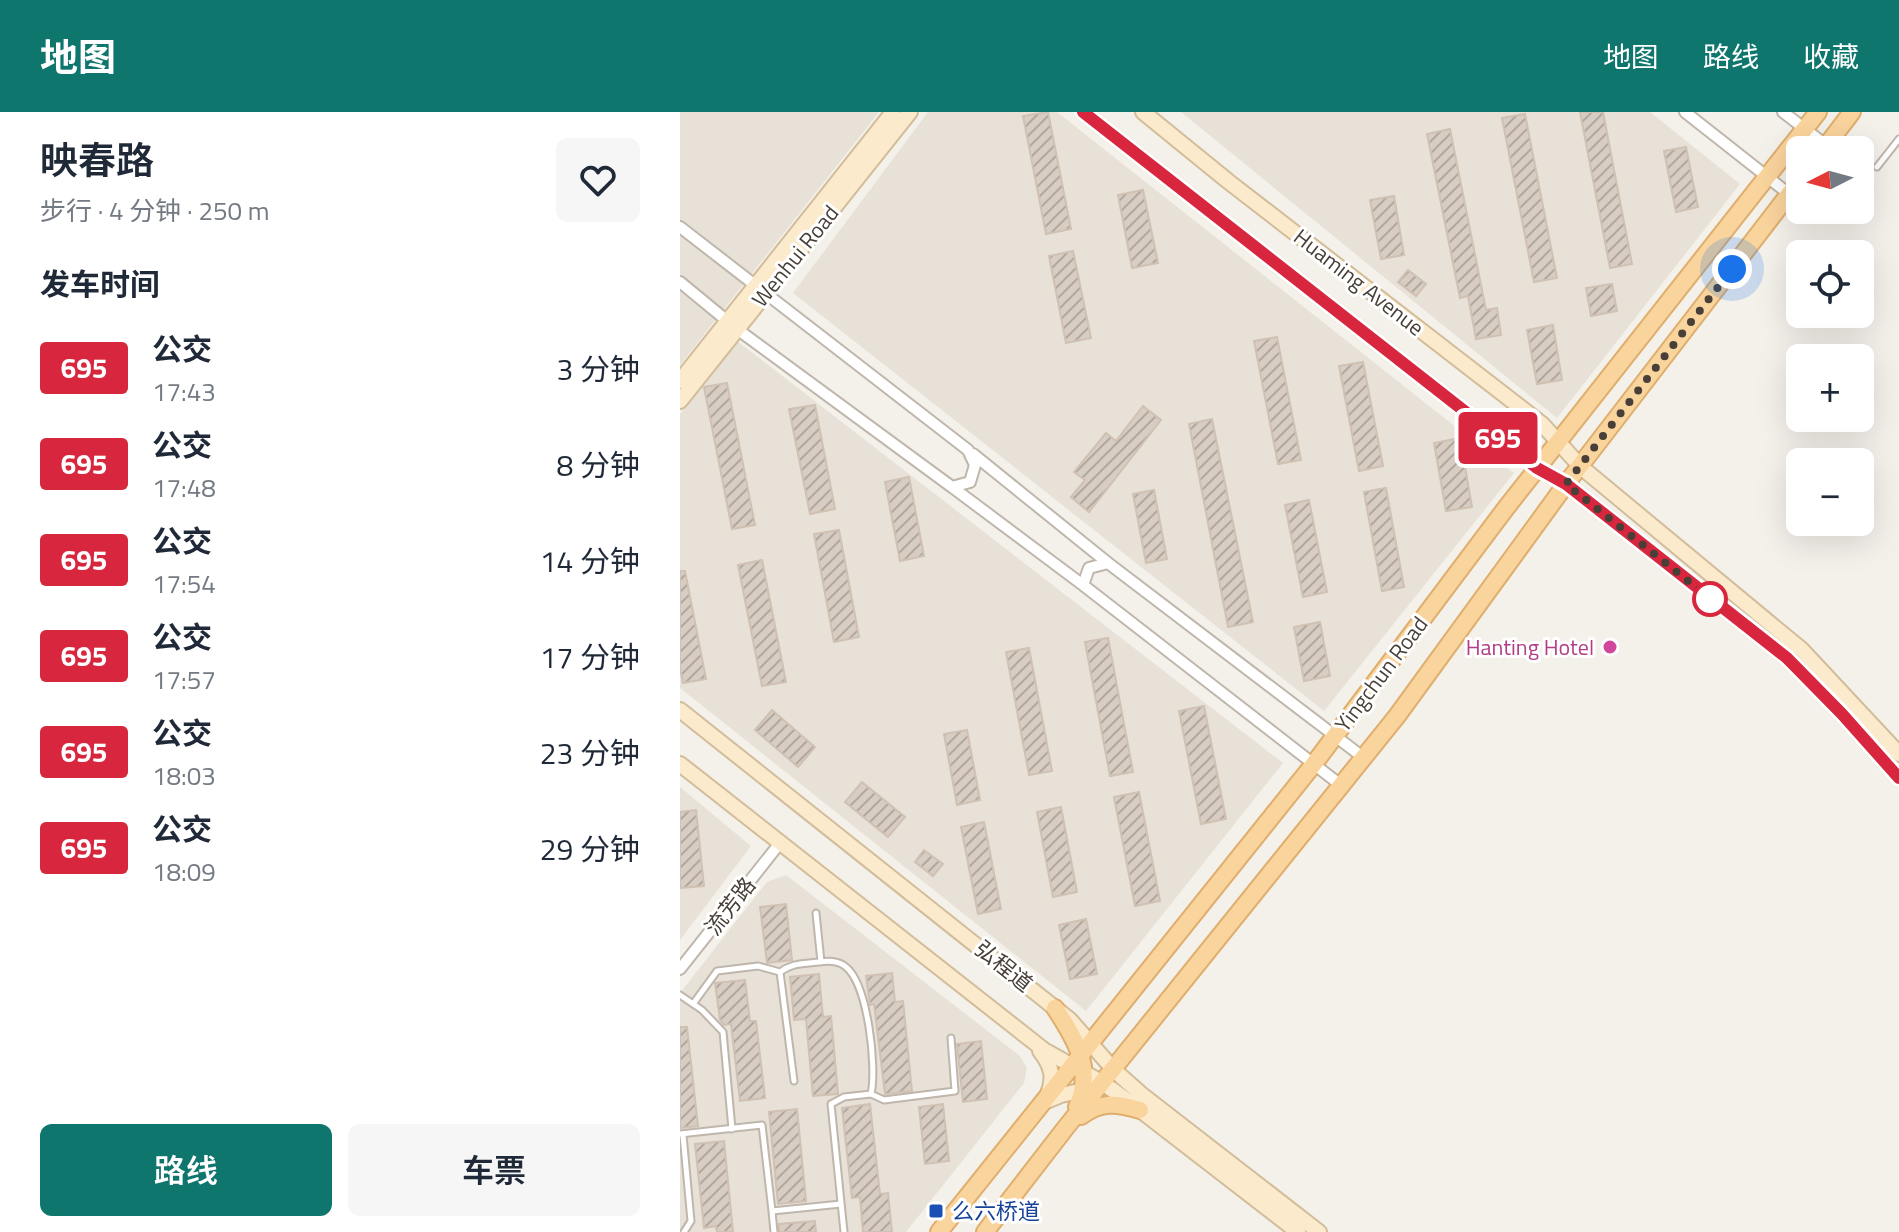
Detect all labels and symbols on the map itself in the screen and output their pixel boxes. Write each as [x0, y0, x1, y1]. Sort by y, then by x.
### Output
north arrow [1786, 136, 1874, 224]
street label: Wenhui Road [743, 198, 847, 314]
street label: Huaming Avenue [1286, 220, 1432, 344]
your location [1712, 249, 1752, 289]
line badge: 695 [1452, 412, 1544, 464]
unlabelled marker [1693, 582, 1727, 616]
street label: Yingchun Road [1326, 609, 1436, 739]
place label: Hanting Hotel [1466, 630, 1594, 664]
marker: Hanting Hotel [1601, 638, 1619, 656]
street label: 流芳路 [696, 870, 764, 942]
street label: 弘程道 [968, 932, 1040, 1000]
place label: 么六桥道 [952, 1194, 1040, 1228]
marker: 么六桥道 [927, 1202, 945, 1220]

